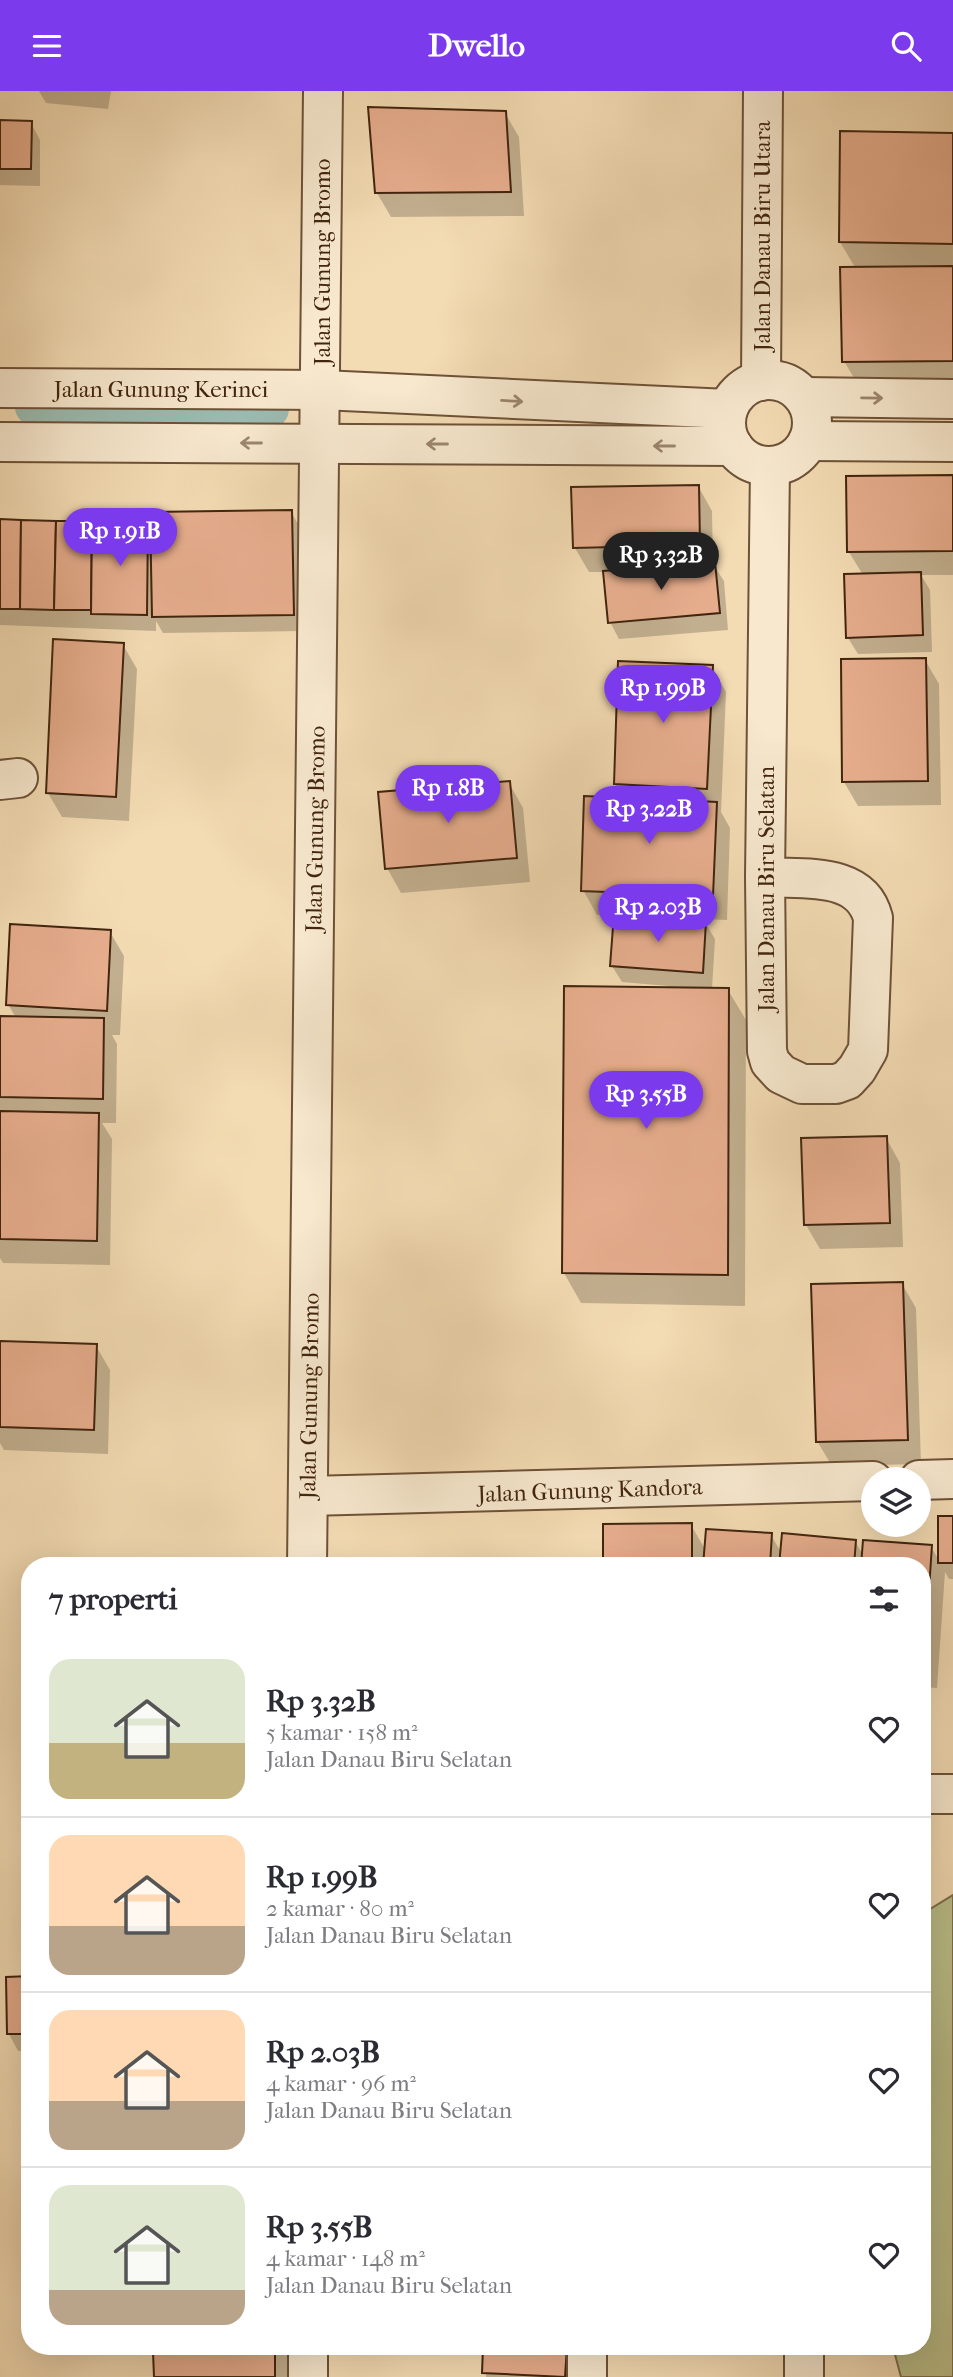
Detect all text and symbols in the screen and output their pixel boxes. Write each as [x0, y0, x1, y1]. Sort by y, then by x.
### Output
icon: menu [28, 27, 66, 65]
text: Dwello [428, 27, 525, 64]
icon: search [887, 27, 925, 65]
street label: Jalan Danau Biru Utara [749, 120, 776, 353]
street label: Jalan Gunung Bromo [309, 159, 336, 367]
street label: Jalan Gunung Kerinci [52, 376, 268, 403]
one-way arrow [860, 391, 883, 405]
one-way arrow [500, 394, 523, 407]
one-way arrow [240, 436, 263, 450]
one-way arrow [426, 437, 449, 451]
one-way arrow [653, 439, 676, 453]
pin: Rp 1.91B [48, 509, 192, 568]
text: Rp 1.91B [79, 517, 161, 544]
pin: Rp 3.32B [589, 533, 733, 592]
text: Rp 3.32B [619, 541, 703, 568]
pin: Rp 1.99B [591, 665, 735, 725]
text: Rp 1.99B [620, 674, 706, 701]
street label: Jalan Gunung Bromo [300, 725, 331, 935]
pin: Rp 1.8B [383, 765, 513, 825]
street label: Jalan Danau Biru Selatan [753, 765, 780, 1014]
text: Rp 1.8B [411, 774, 485, 801]
pin: Rp 3.22B [577, 787, 721, 846]
text: Rp 3.22B [606, 795, 692, 822]
pin: Rp 2.03B [586, 885, 730, 944]
text: Rp 2.03B [614, 893, 702, 920]
pin: Rp 3.55B [574, 1072, 718, 1131]
text: Rp 3.55B [605, 1080, 687, 1107]
street label: Jalan Gunung Bromo [294, 1292, 325, 1502]
map controls [861, 1467, 931, 1537]
button: layers [861, 1467, 931, 1537]
street label: Jalan Gunung Kandora [475, 1473, 703, 1508]
icon: filters [865, 1580, 903, 1618]
text: 7 properti [49, 1582, 177, 1617]
text: Rp 3.32B [266, 1684, 376, 1719]
icon: home [105, 1687, 189, 1771]
icon: heart [865, 1710, 903, 1748]
text: 5 kamar · 158 m² [266, 1719, 418, 1746]
text: Jalan Danau Biru Selatan [266, 1746, 512, 1773]
text: Rp 1.99B [266, 1860, 378, 1895]
icon: home [105, 1863, 189, 1947]
icon: heart [865, 1886, 903, 1924]
text: 2 kamar · 80 m² [266, 1895, 414, 1922]
text: Jalan Danau Biru Selatan [266, 1922, 512, 1949]
text: Rp 2.03B [266, 2035, 380, 2070]
icon: home [105, 2038, 189, 2122]
icon: heart [865, 2061, 903, 2099]
text: 4 kamar · 96 m² [266, 2070, 416, 2097]
text: Jalan Danau Biru Selatan [266, 2097, 512, 2124]
text: Rp 3.55B [266, 2210, 373, 2245]
icon: home [105, 2213, 189, 2297]
icon: heart [865, 2236, 903, 2274]
text: 4 kamar · 148 m² [266, 2245, 425, 2272]
text: Jalan Danau Biru Selatan [266, 2272, 512, 2299]

